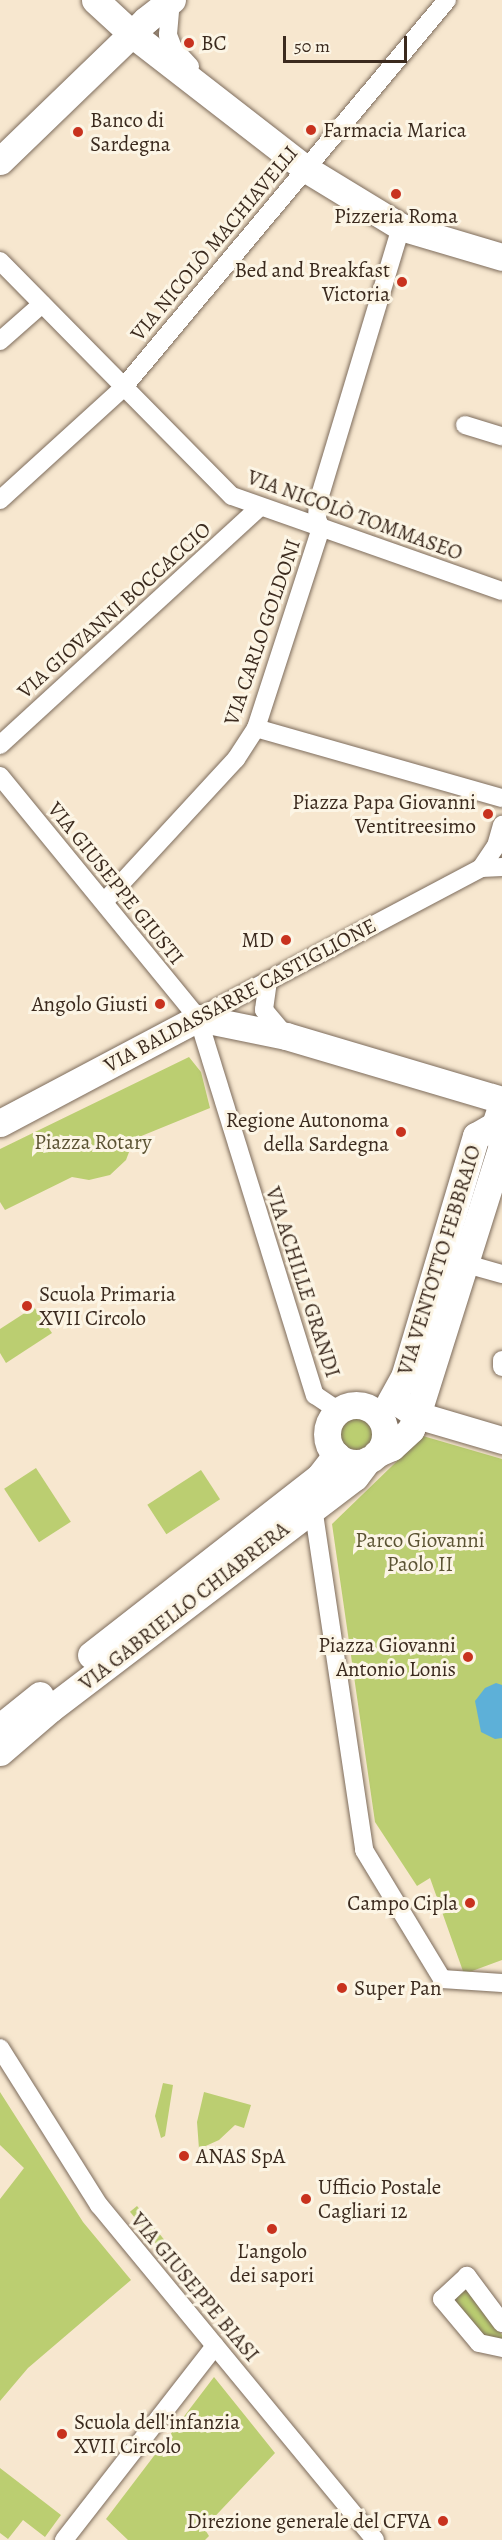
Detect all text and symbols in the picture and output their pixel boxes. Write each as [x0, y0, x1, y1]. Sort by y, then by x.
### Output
scale bar [286, 24, 410, 62]
place label: BC [201, 30, 227, 56]
text: 50 m [294, 34, 330, 58]
marker: BC [182, 36, 196, 50]
place label: Banco di Sardegna [90, 107, 171, 157]
place label: Farmacia Marica [323, 117, 467, 143]
marker: Farmacia Marica [304, 123, 318, 137]
marker: Banco di Sardegna [71, 125, 85, 139]
street label: VIA NICOLÒ MACHIAVELLI [125, 140, 303, 346]
marker: Pizzeria Roma [389, 187, 403, 201]
place label: Pizzeria Roma [334, 203, 458, 229]
place label: Bed and Breakfast Victoria [234, 257, 390, 307]
marker: Bed and Breakfast Victoria [395, 275, 409, 289]
street label: VIA NICOLÒ TOMMASEO [244, 464, 466, 566]
street label: VIA GIOVANNI BOCCACCIO [12, 516, 216, 704]
street label: VIA CARLO GOLDONI [218, 536, 306, 728]
place label: Piazza Papa Giovanni Ventitreesimo [292, 789, 476, 839]
street label: VIA GIUSEPPE GIUSTI [43, 797, 189, 969]
marker: Piazza Papa Giovanni Ventitreesimo [481, 807, 495, 821]
street label: VIA BALDASSARRE CASTIGLIONE [100, 912, 380, 1078]
place label: MD [241, 927, 274, 953]
marker: MD [279, 933, 293, 947]
place label: Angolo Giusti [32, 991, 148, 1017]
marker: Angolo Giusti [153, 997, 167, 1011]
place label: Regione Autonoma della Sardegna [226, 1107, 389, 1157]
marker: Regione Autonoma della Sardegna [394, 1125, 408, 1139]
park label: Piazza Rotary [34, 1129, 152, 1155]
street label: VIA VENTOTTO FEBBRAIO [392, 1142, 486, 1378]
street label: VIA ACHILLE GRANDI [260, 1184, 346, 1380]
place label: Scuola Primaria XVII Circolo [39, 1281, 176, 1331]
marker: Scuola Primaria XVII Circolo [20, 1299, 34, 1313]
street label: VIA GABRIELLO CHIABRERA [74, 1516, 294, 1696]
park label: Parco Giovanni Paolo II [355, 1527, 485, 1577]
place label: Piazza Giovanni Antonio Lonis [318, 1632, 456, 1682]
marker: Piazza Giovanni Antonio Lonis [461, 1650, 475, 1664]
place label: Campo Cipla [347, 1890, 458, 1916]
marker: Campo Cipla [463, 1896, 477, 1910]
place label: Super Pan [354, 1975, 442, 2001]
marker: Super Pan [335, 1981, 349, 1995]
place label: ANAS SpA [196, 2143, 285, 2169]
marker: ANAS SpA [177, 2149, 191, 2163]
place label: Ufficio Postale Cagliari 12 [318, 2174, 441, 2224]
marker: Ufficio Postale Cagliari 12 [299, 2192, 313, 2206]
street label: VIA GIUSEPPE BIASI [125, 2207, 265, 2367]
marker: L'angolo dei sapori [265, 2222, 279, 2236]
place label: L'angolo dei sapori [230, 2238, 314, 2288]
place label: Scuola dell'infanzia XVII Circolo [74, 2409, 240, 2459]
marker: Scuola dell'infanzia XVII Circolo [55, 2427, 69, 2441]
place label: Direzione generale del CFVA [187, 2508, 431, 2534]
marker: Direzione generale del CFVA [436, 2514, 450, 2528]

